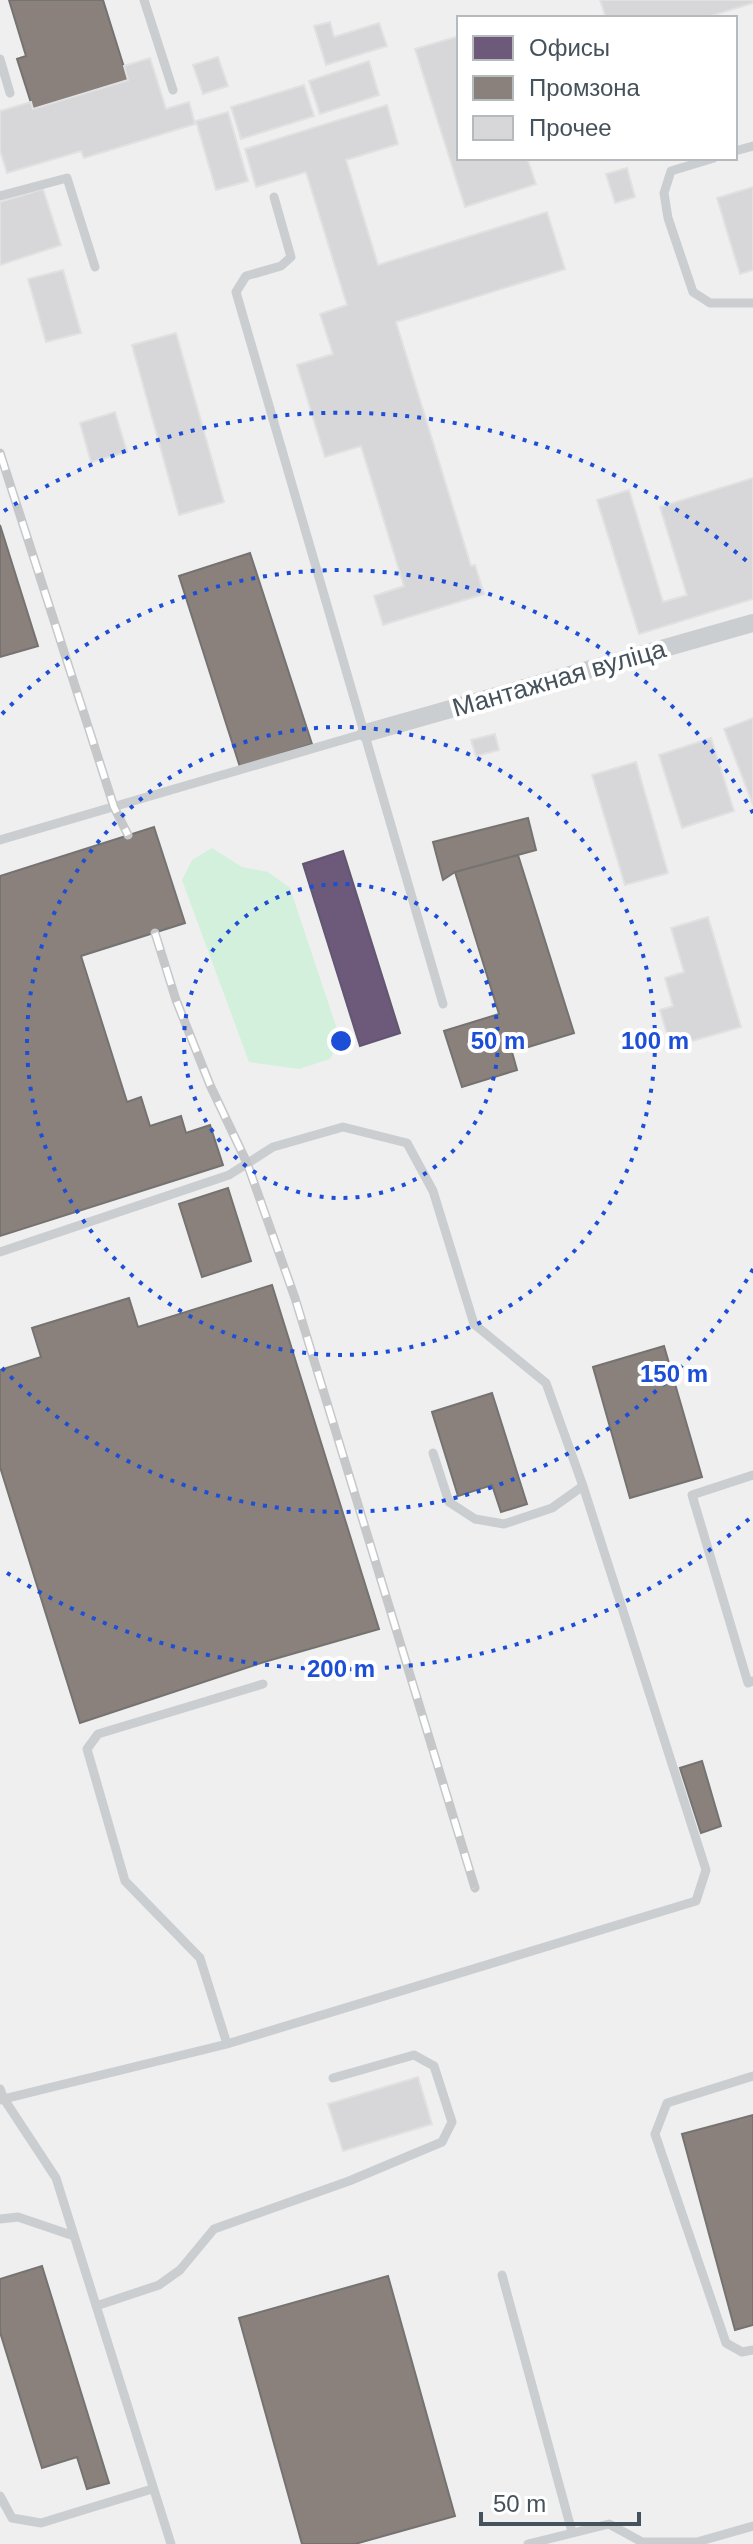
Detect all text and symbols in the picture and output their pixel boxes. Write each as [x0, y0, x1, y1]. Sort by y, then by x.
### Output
legend [457, 16, 737, 160]
text: Офисы [529, 34, 610, 61]
text: Промзона [529, 74, 641, 101]
text: Прочее [529, 114, 612, 141]
street label: Мантажная вуліца [449, 633, 670, 723]
centre of rings [327, 1027, 355, 1055]
text: 50 m [471, 1027, 525, 1054]
text: 100 m [621, 1027, 689, 1054]
text: 150 m [640, 1360, 708, 1387]
text: 200 m [307, 1655, 375, 1682]
scale bar [481, 2476, 639, 2526]
text: 50 m [493, 2490, 546, 2517]

